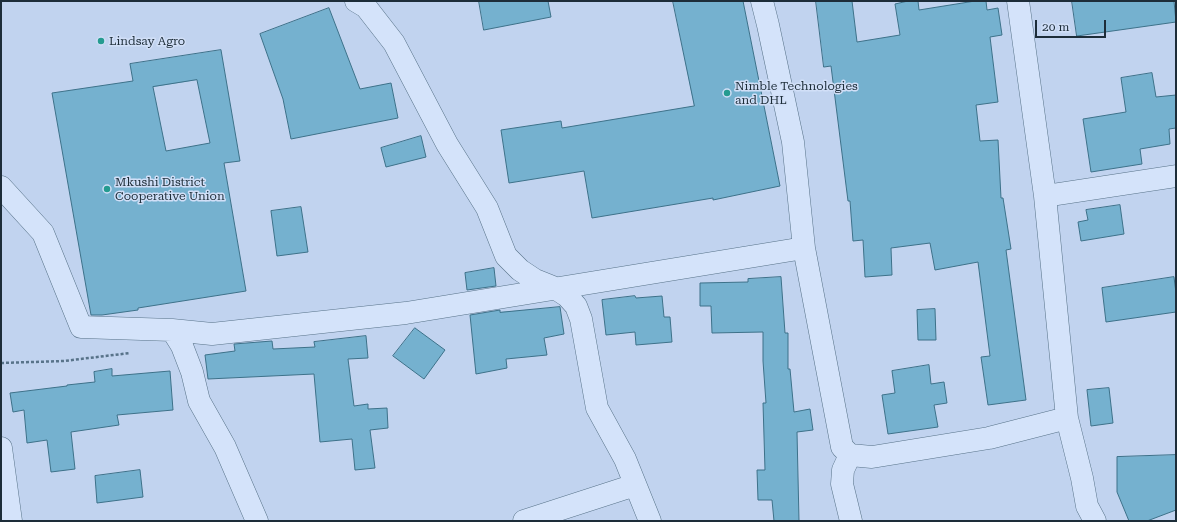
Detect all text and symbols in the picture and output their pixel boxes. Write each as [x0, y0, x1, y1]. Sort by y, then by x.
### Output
scale bar [1037, 12, 1108, 38]
text: 20 m [1042, 20, 1069, 34]
place label: Lindsay Agro [109, 34, 185, 48]
marker: Lindsay Agro [96, 36, 106, 46]
place label: Nimble Technologies and DHL [735, 79, 858, 107]
marker: Nimble Technologies and DHL [722, 88, 732, 98]
place label: Mkushi District Cooperative Union [115, 175, 225, 203]
marker: Mkushi District Cooperative Union [102, 184, 112, 194]

